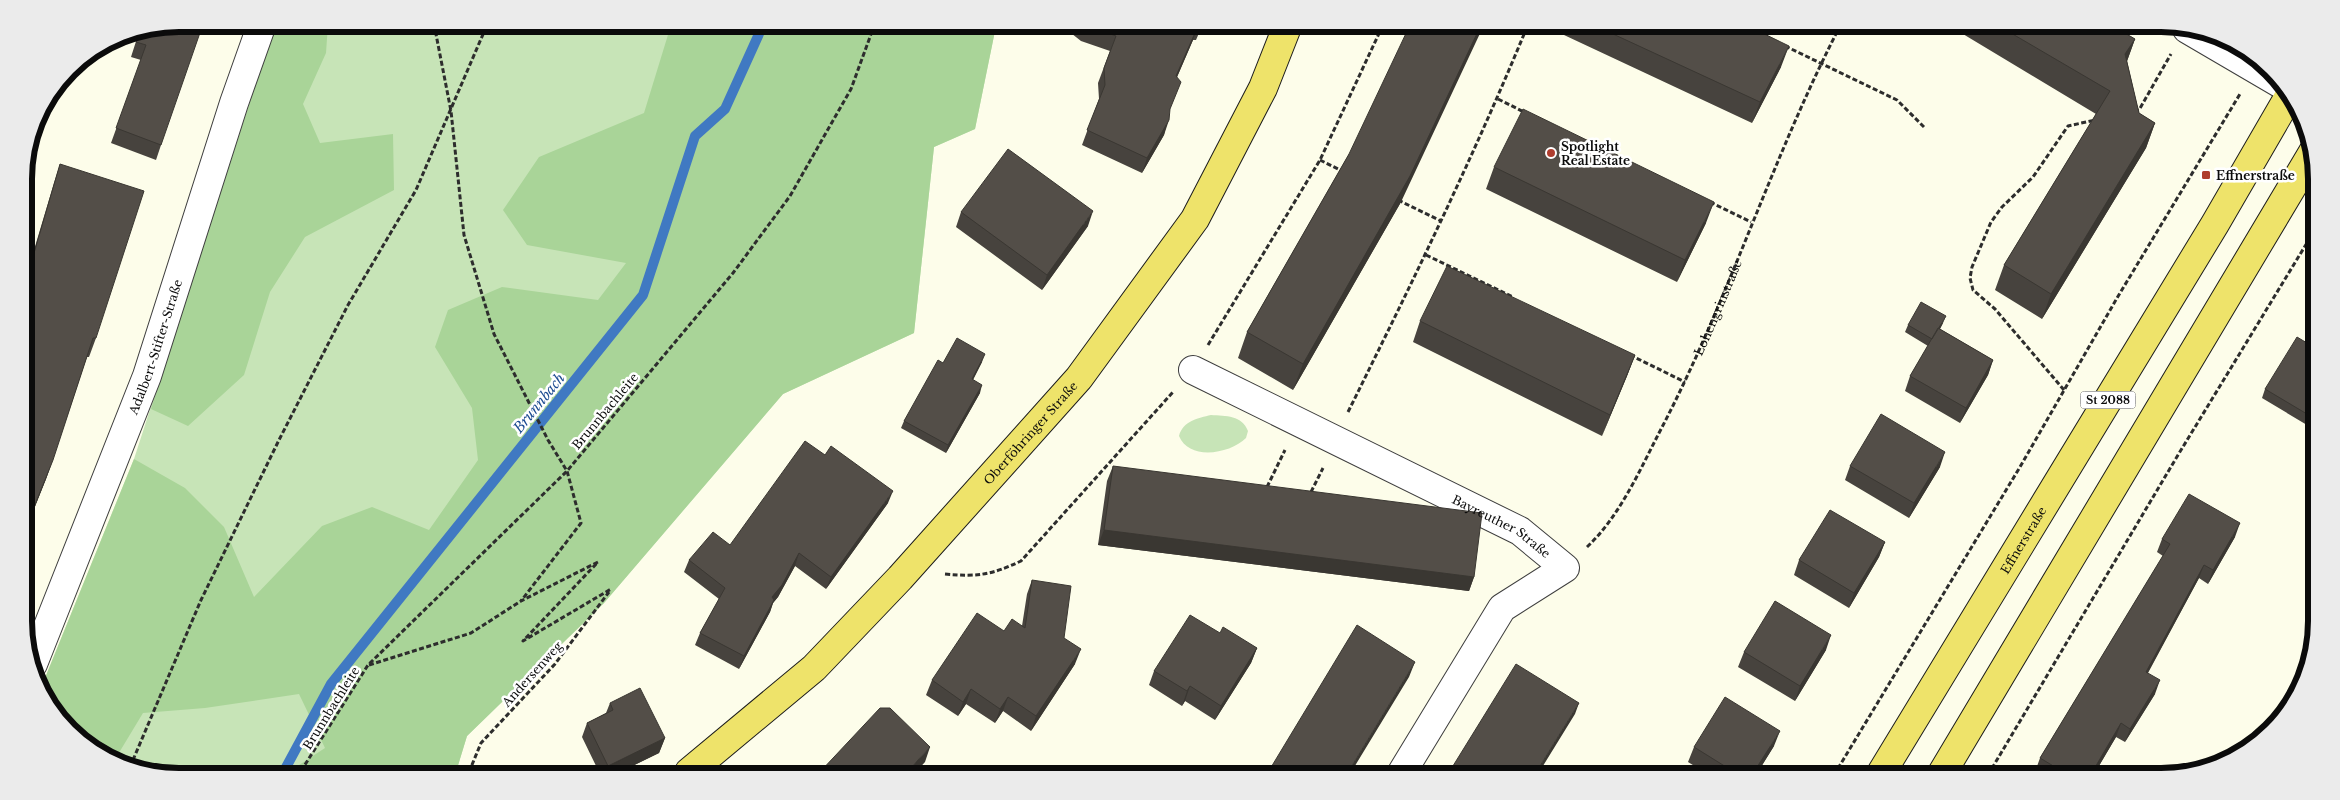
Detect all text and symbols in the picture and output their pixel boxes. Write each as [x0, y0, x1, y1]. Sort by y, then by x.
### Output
place label: Spotlight Real Estate [1561, 139, 1630, 168]
marker: Spotlight Real Estate [1545, 147, 1557, 159]
place label: Effnerstraße [2216, 168, 2295, 183]
marker: Effnerstraße [2200, 169, 2212, 181]
street label: Lohengrinstraße [1690, 257, 1744, 358]
street label: Adalbert-Stifter-Straße [125, 277, 185, 417]
water label: Brunnbach [509, 369, 569, 437]
street label: Brunnbachleite [569, 370, 641, 452]
street label: Oberföhringer Straße [980, 378, 1080, 488]
road number: St 2088 [2080, 392, 2136, 408]
street label: Bayreuther Straße [1450, 491, 1554, 561]
street label: Effnerstraße [1997, 504, 2049, 576]
street label: Andersenweg [498, 638, 566, 710]
street label: Brunnbachleite [299, 664, 363, 752]

